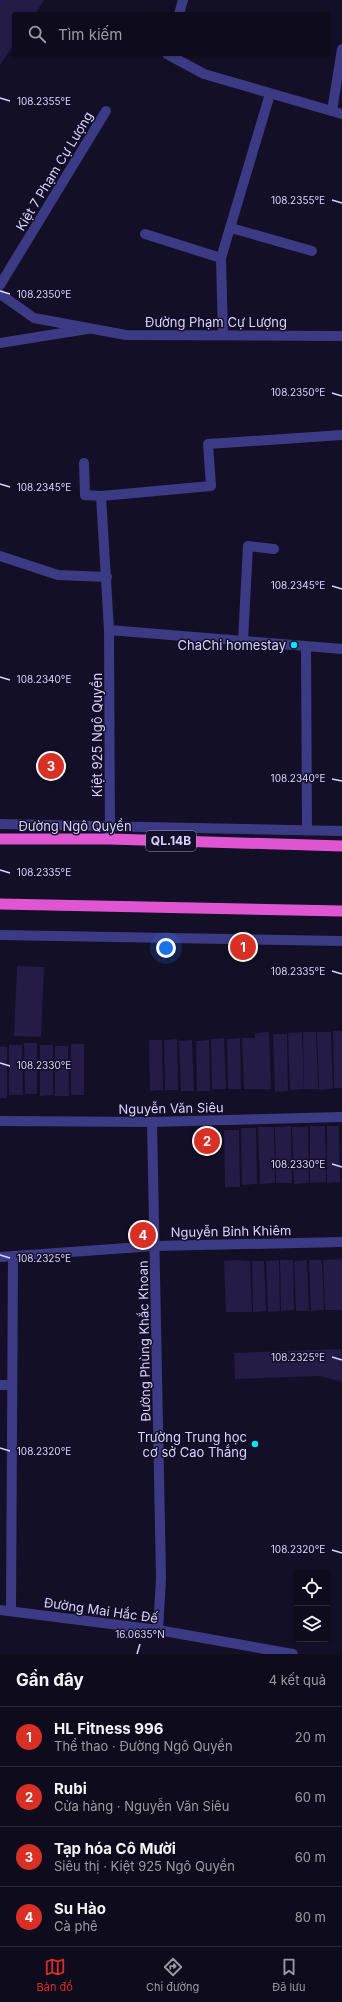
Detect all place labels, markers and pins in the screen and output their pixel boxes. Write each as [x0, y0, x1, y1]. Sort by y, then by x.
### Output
place label: ChaChi homestay [177, 637, 286, 653]
marker: ChaChi homestay [289, 640, 299, 650]
pin: 3 [38, 751, 64, 781]
pin: 1 [230, 932, 256, 962]
pin: 2 [194, 1126, 220, 1156]
pin: 4 [130, 1220, 156, 1250]
place label: Trường Trung học cơ sở Cao Thắng [137, 1429, 247, 1460]
marker: Trường Trung học cơ sở Cao Thắng [250, 1439, 260, 1449]

